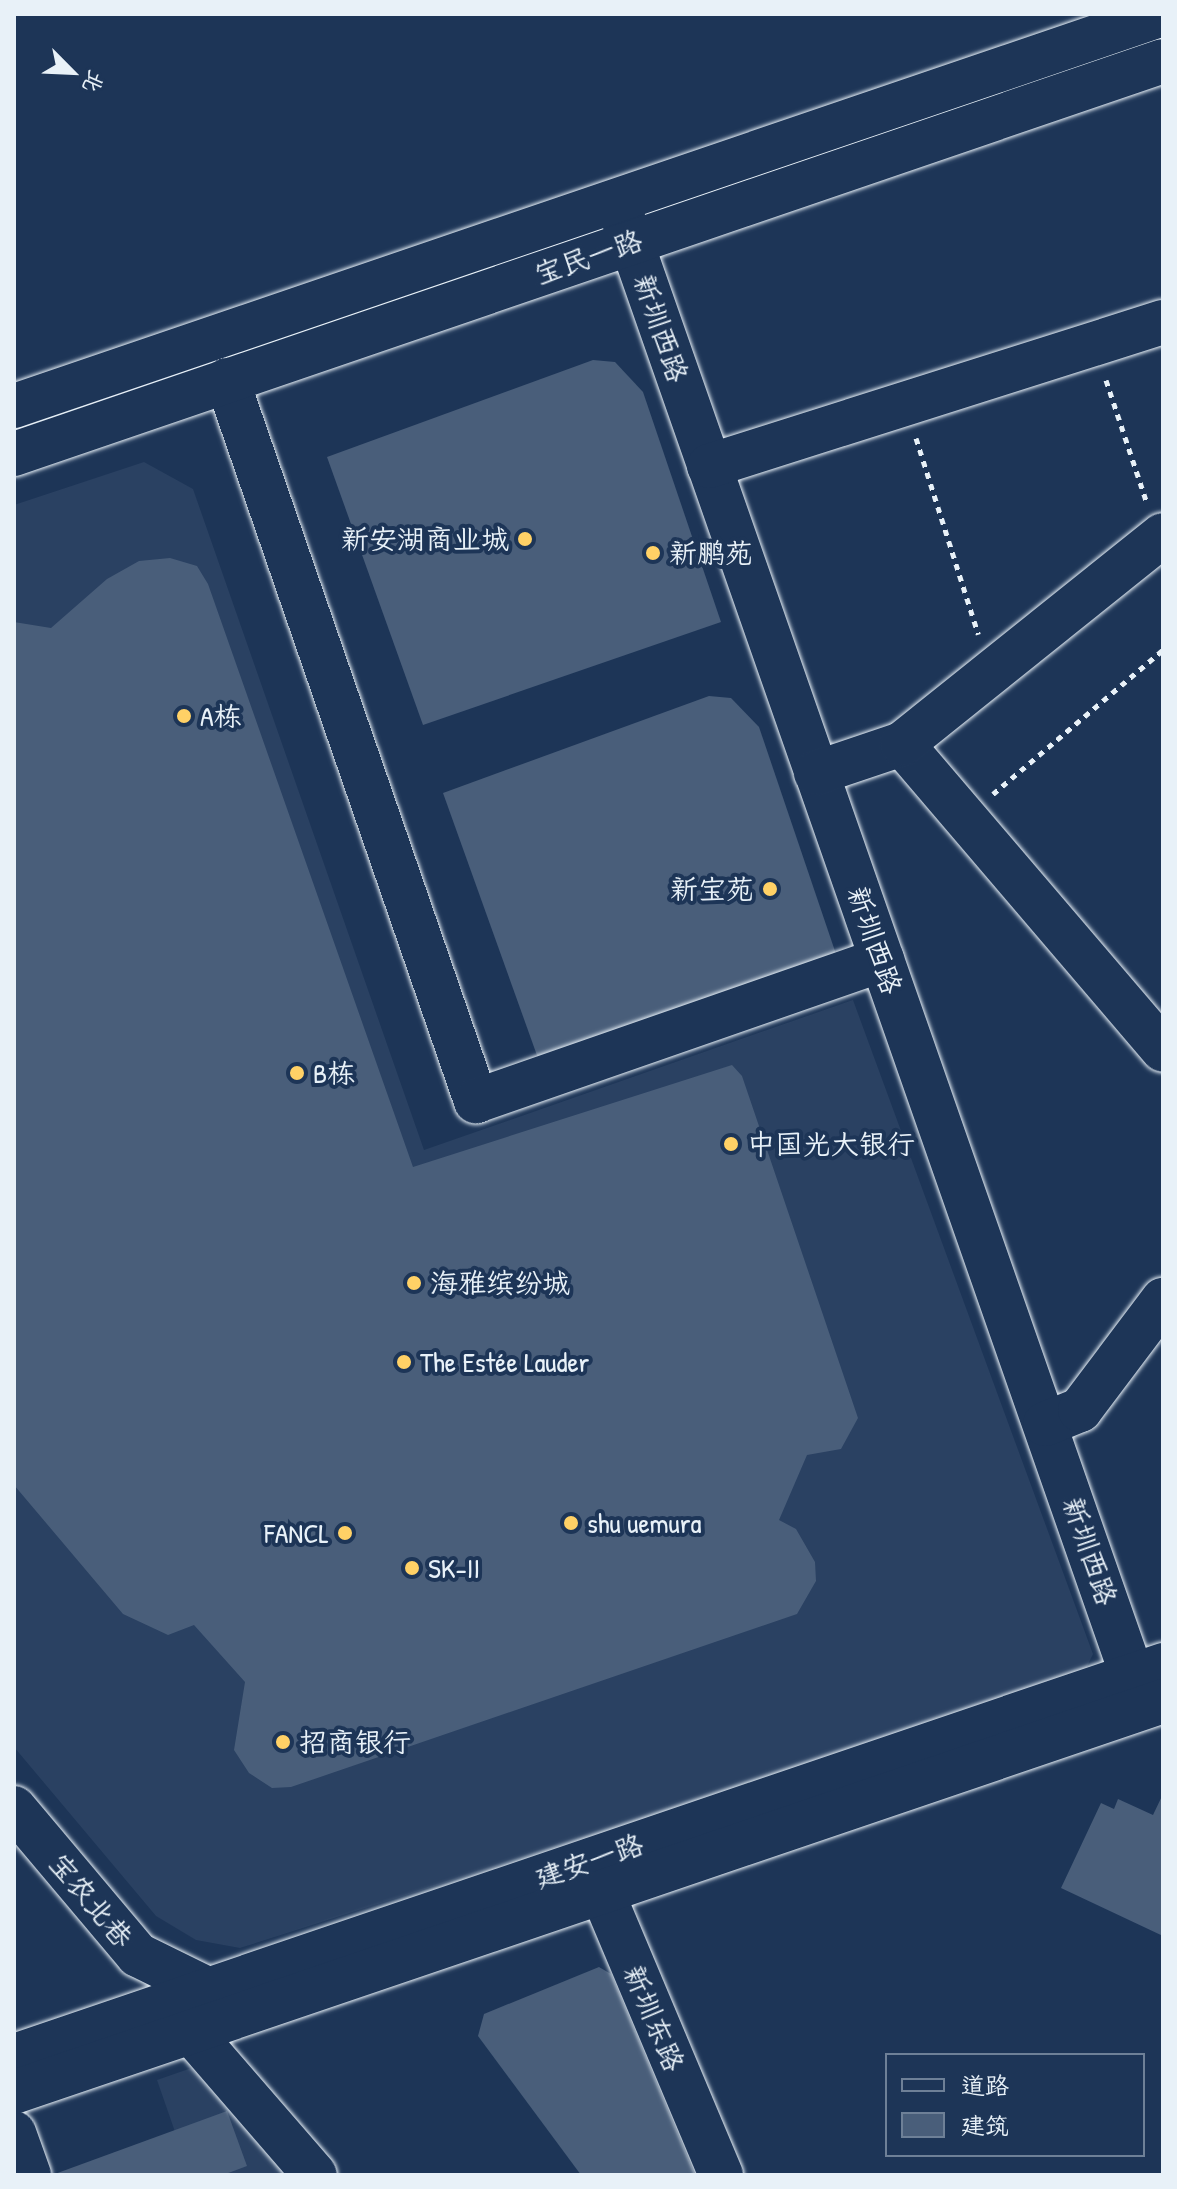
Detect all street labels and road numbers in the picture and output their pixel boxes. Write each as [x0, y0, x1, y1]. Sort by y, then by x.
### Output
street label: 宝民一路 [530, 223, 646, 291]
street label: 新圳西路 [627, 270, 695, 386]
street label: 新圳西路 [841, 882, 909, 998]
street label: 新圳西路 [1056, 1493, 1124, 1609]
street label: 建安一路 [531, 1827, 647, 1895]
street label: 宝农北巷 [42, 1846, 140, 1954]
street label: 新圳东路 [617, 1960, 691, 2076]

